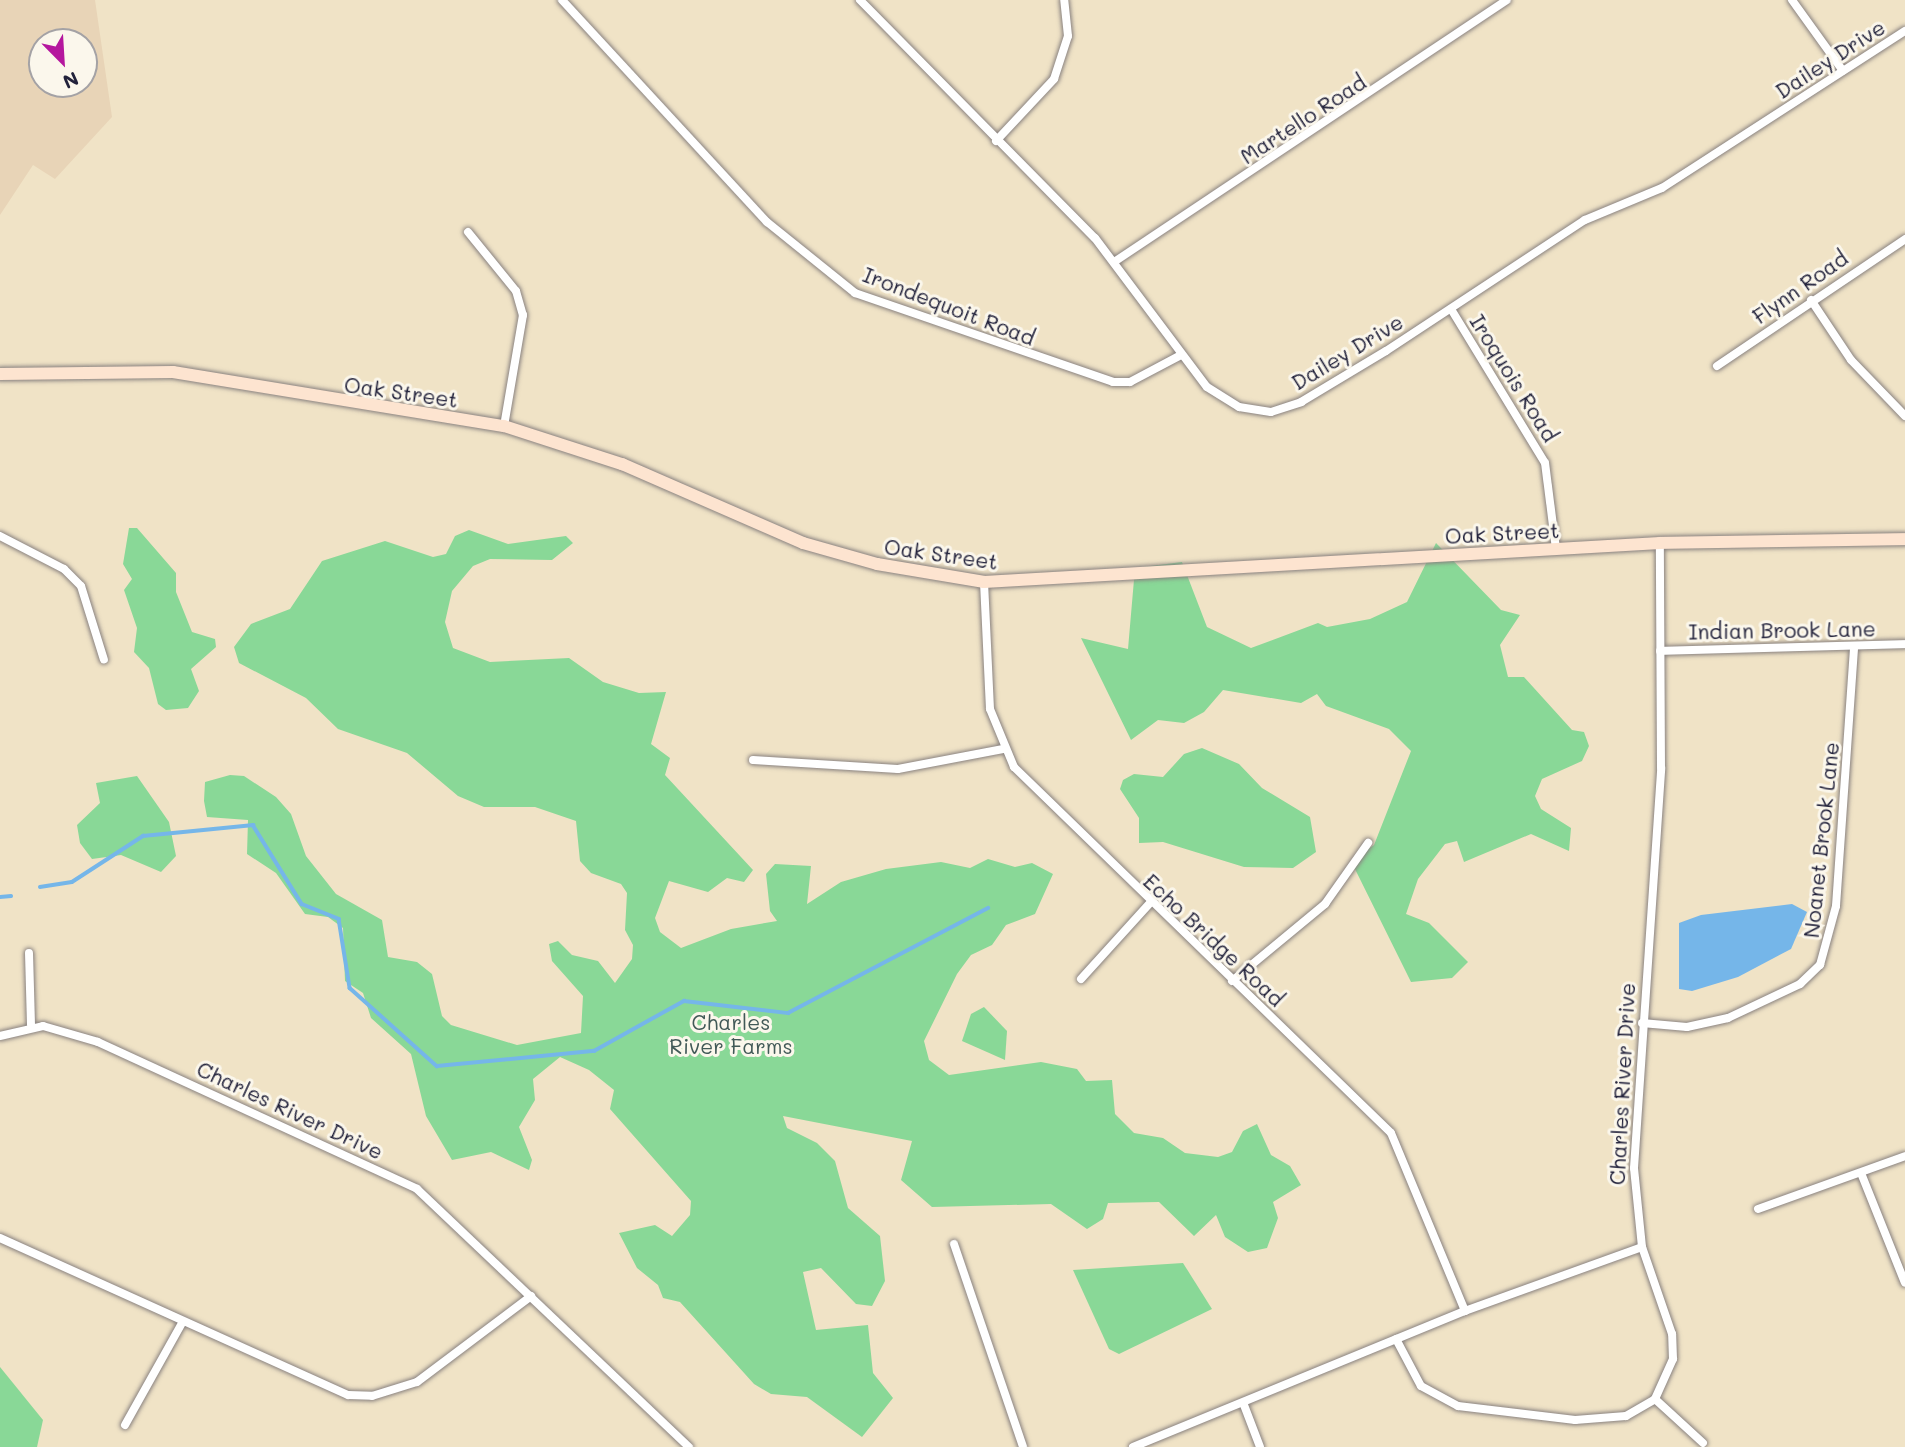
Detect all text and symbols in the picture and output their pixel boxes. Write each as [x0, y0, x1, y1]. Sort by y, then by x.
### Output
street label: Dailey Drive [1771, 14, 1889, 104]
north arrow [28, 28, 98, 98]
text: N [59, 66, 83, 95]
street label: Martello Road [1235, 69, 1371, 169]
street label: Flynn Road [1748, 245, 1852, 329]
street label: Irondequoit Road [859, 262, 1039, 350]
street label: Dailey Drive [1287, 309, 1407, 395]
street label: Iroquois Road [1465, 310, 1563, 446]
street label: Oak Street [343, 372, 459, 412]
street label: Oak Street [1444, 517, 1560, 549]
street label: Oak Street [883, 534, 999, 574]
street label: Indian Brook Lane [1688, 616, 1876, 644]
street label: Noanet Brook Lane [1798, 741, 1844, 939]
street label: Echo Bridge Road [1139, 868, 1289, 1012]
street label: Charles River Drive [1604, 982, 1640, 1186]
park label: Charles River Farms [669, 1009, 793, 1059]
street label: Charles River Drive [193, 1056, 387, 1164]

